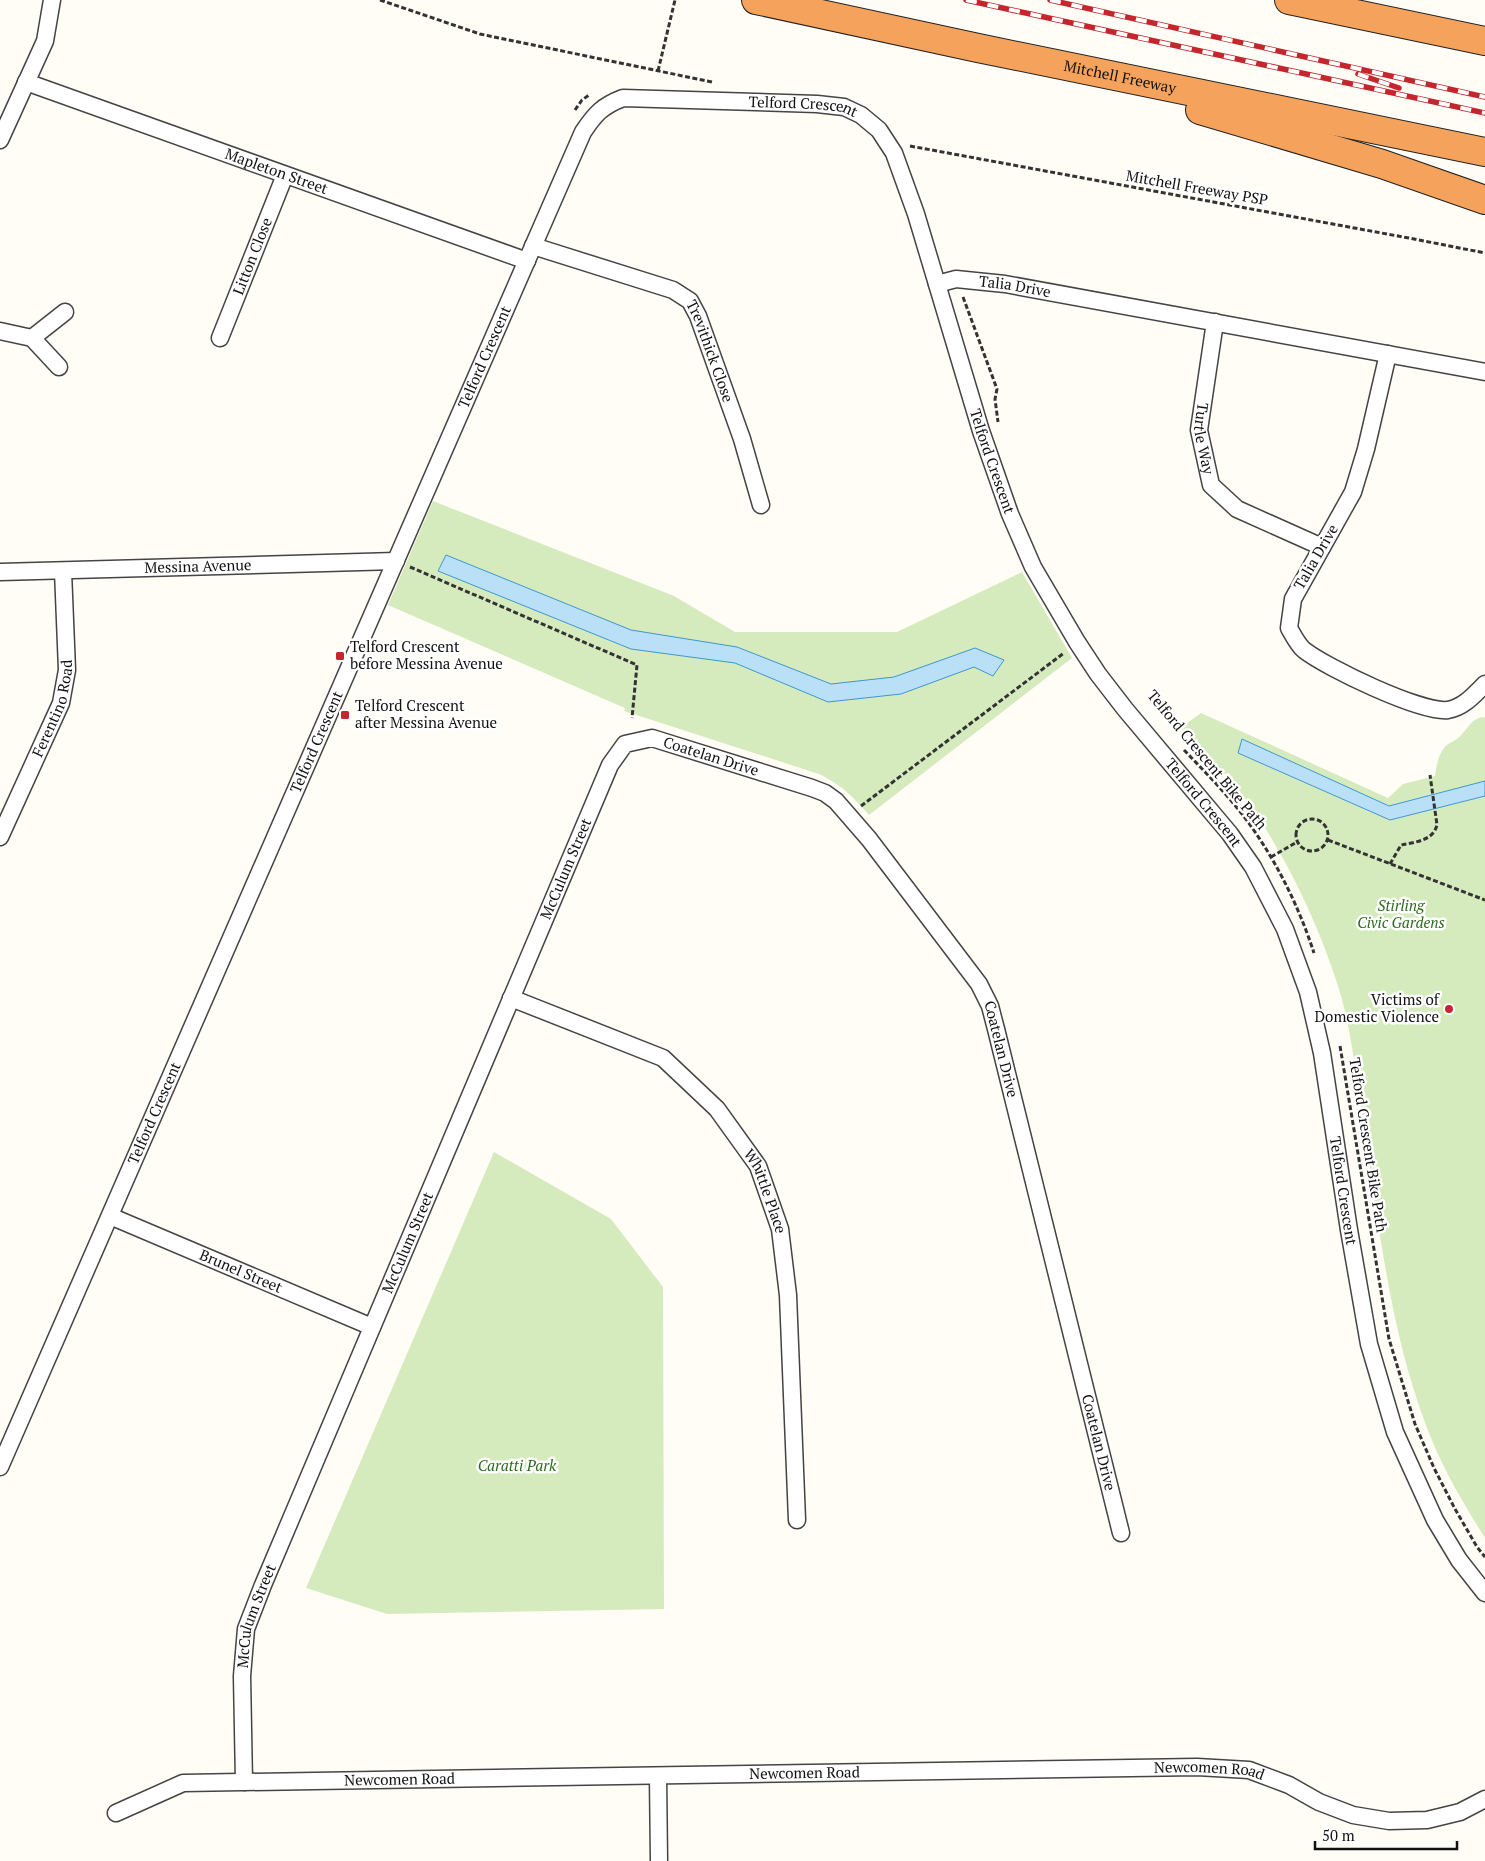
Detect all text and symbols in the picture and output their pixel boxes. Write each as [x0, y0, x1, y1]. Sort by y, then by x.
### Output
street label: Mitchell Freeway [1062, 55, 1178, 97]
street label: Telford Crescent [748, 91, 862, 121]
street label: Mapleton Street [223, 143, 331, 198]
street label: Mitchell Freeway PSP [1125, 165, 1270, 209]
street label: Litton Close [227, 214, 276, 297]
street label: Talia Drive [978, 270, 1053, 301]
street label: Trevithick Close [682, 296, 739, 405]
street label: Telford Crescent [453, 302, 515, 411]
street label: Turtle Way [1190, 401, 1219, 476]
street label: Telford Crescent [966, 406, 1020, 517]
street label: Talia Drive [1288, 520, 1342, 593]
street label: Messina Avenue [144, 554, 252, 577]
place label: Telford Crescent before Messina Avenue [350, 636, 503, 673]
marker: Telford Crescent before Messina Avenue [334, 650, 346, 662]
street label: Ferentino Road [27, 659, 76, 760]
street label: Telford Crescent [285, 687, 347, 796]
street label: Telford Crescent Bike Path [1143, 687, 1271, 833]
place label: Telford Crescent after Messina Avenue [355, 695, 497, 732]
marker: Telford Crescent after Messina Avenue [339, 709, 351, 721]
street label: Coatelan Drive [661, 731, 761, 780]
street label: Telford Crescent [1162, 755, 1244, 851]
street label: McCulum Street [535, 814, 596, 922]
park label: Stirling Civic Gardens [1357, 895, 1445, 932]
place label: Victims of Domestic Violence [1315, 989, 1440, 1026]
street label: Coatelan Drive [980, 997, 1024, 1099]
marker: Victims of Domestic Violence [1443, 1003, 1455, 1015]
street label: Telford Crescent Bike Path [1345, 1056, 1391, 1234]
street label: Telford Crescent [122, 1058, 185, 1167]
street label: Telford Crescent [1326, 1136, 1360, 1246]
street label: Whittle Place [740, 1144, 791, 1234]
street label: McCulum Street [377, 1188, 437, 1296]
street label: Brunel Street [197, 1244, 286, 1297]
street label: Coatelan Drive [1078, 1392, 1121, 1492]
park label: Caratti Park [478, 1455, 557, 1475]
street label: McCulum Street [232, 1560, 280, 1669]
street label: Newcomen Road [1154, 1756, 1268, 1784]
street label: Newcomen Road [749, 1761, 860, 1783]
street label: Newcomen Road [344, 1768, 455, 1789]
scale bar [1315, 1818, 1458, 1850]
text: 50 m [1322, 1825, 1355, 1845]

